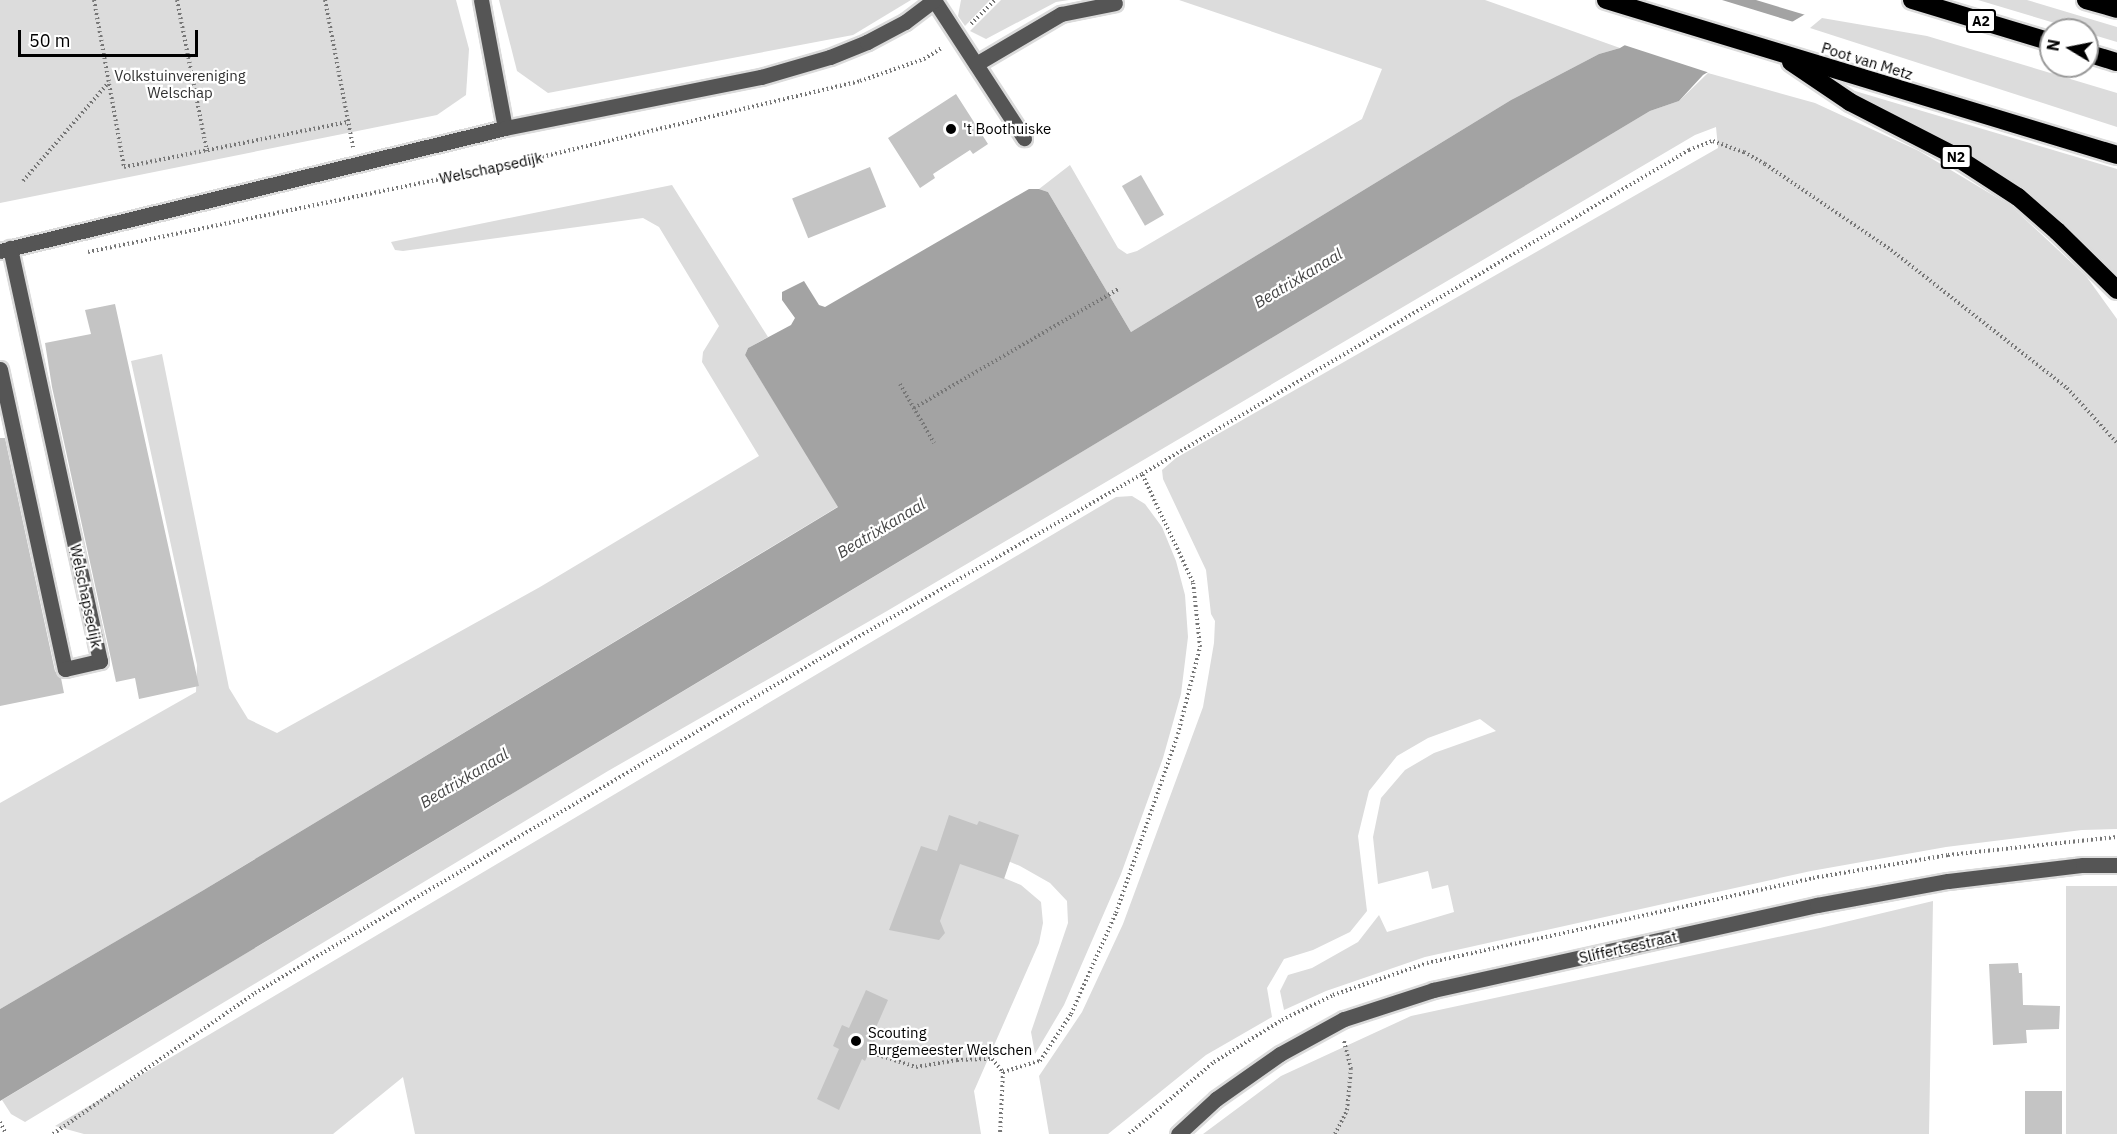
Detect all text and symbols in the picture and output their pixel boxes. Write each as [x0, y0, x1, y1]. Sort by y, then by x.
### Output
road number: A2 [1966, 10, 1996, 32]
scale bar [21, 18, 201, 56]
north arrow [2039, 18, 2099, 78]
text: 50 m [29, 29, 71, 52]
text: N [2042, 38, 2064, 53]
street label: Poot van Metz [1819, 39, 1915, 83]
park label: Volkstuinvereniging Welschap [114, 66, 246, 101]
place label: 't Boothuiske [963, 120, 1051, 138]
marker: 't Boothuiske [944, 122, 958, 136]
road number: N2 [1940, 146, 1972, 168]
street label: Welschapsedijk [438, 148, 544, 188]
water label: Beatrixkanaal [1250, 244, 1346, 312]
water label: Beatrixkanaal [833, 494, 929, 562]
street label: Welschapsedijk [66, 543, 106, 649]
water label: Beatrixkanaal [416, 744, 512, 812]
street label: Sliffertsestraat [1577, 927, 1679, 967]
place label: Scouting Burgemeester Welschen [868, 1023, 1032, 1058]
marker: Scouting Burgemeester Welschen [849, 1034, 863, 1048]

